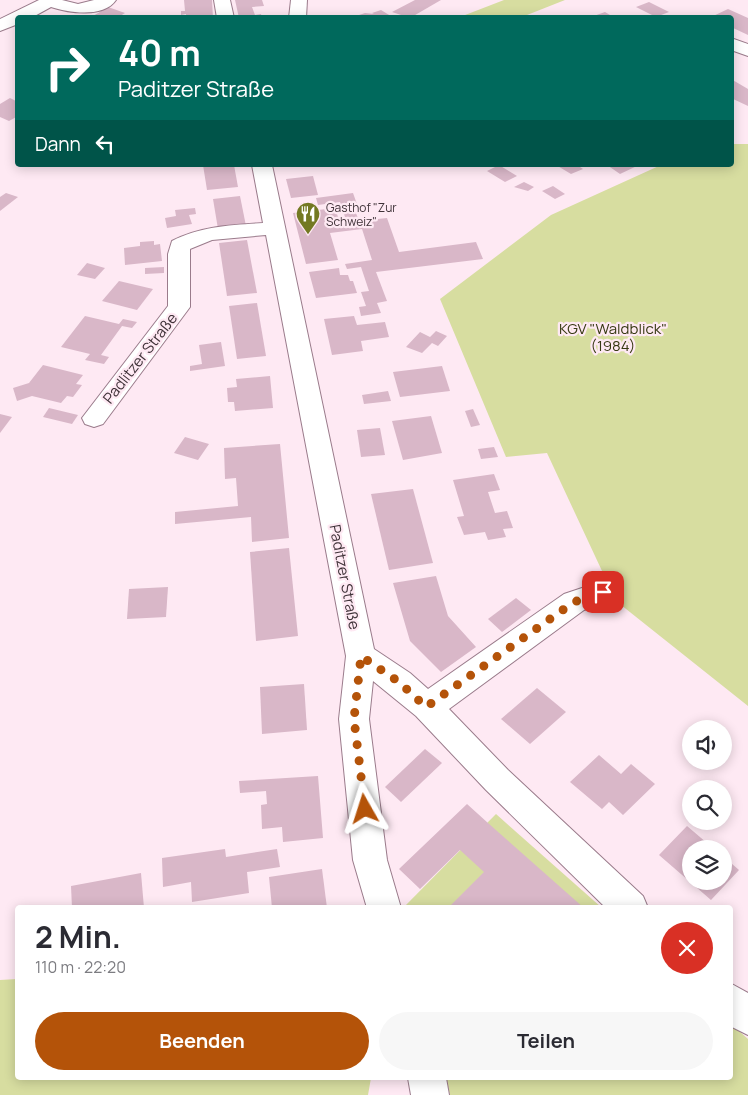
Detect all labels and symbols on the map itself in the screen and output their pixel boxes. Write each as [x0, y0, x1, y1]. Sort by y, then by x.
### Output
place label: Gasthof "Zur Schweiz" [326, 199, 397, 230]
restaurant icon: Gasthof "Zur Schweiz" [295, 201, 321, 235]
street label: Padlitzer Straße [98, 308, 182, 408]
park label: KGV "Waldblick" (1984) [559, 318, 667, 356]
street label: Paditzer Straße [325, 523, 366, 631]
pin [582, 571, 624, 613]
position arrow [338, 782, 390, 834]

